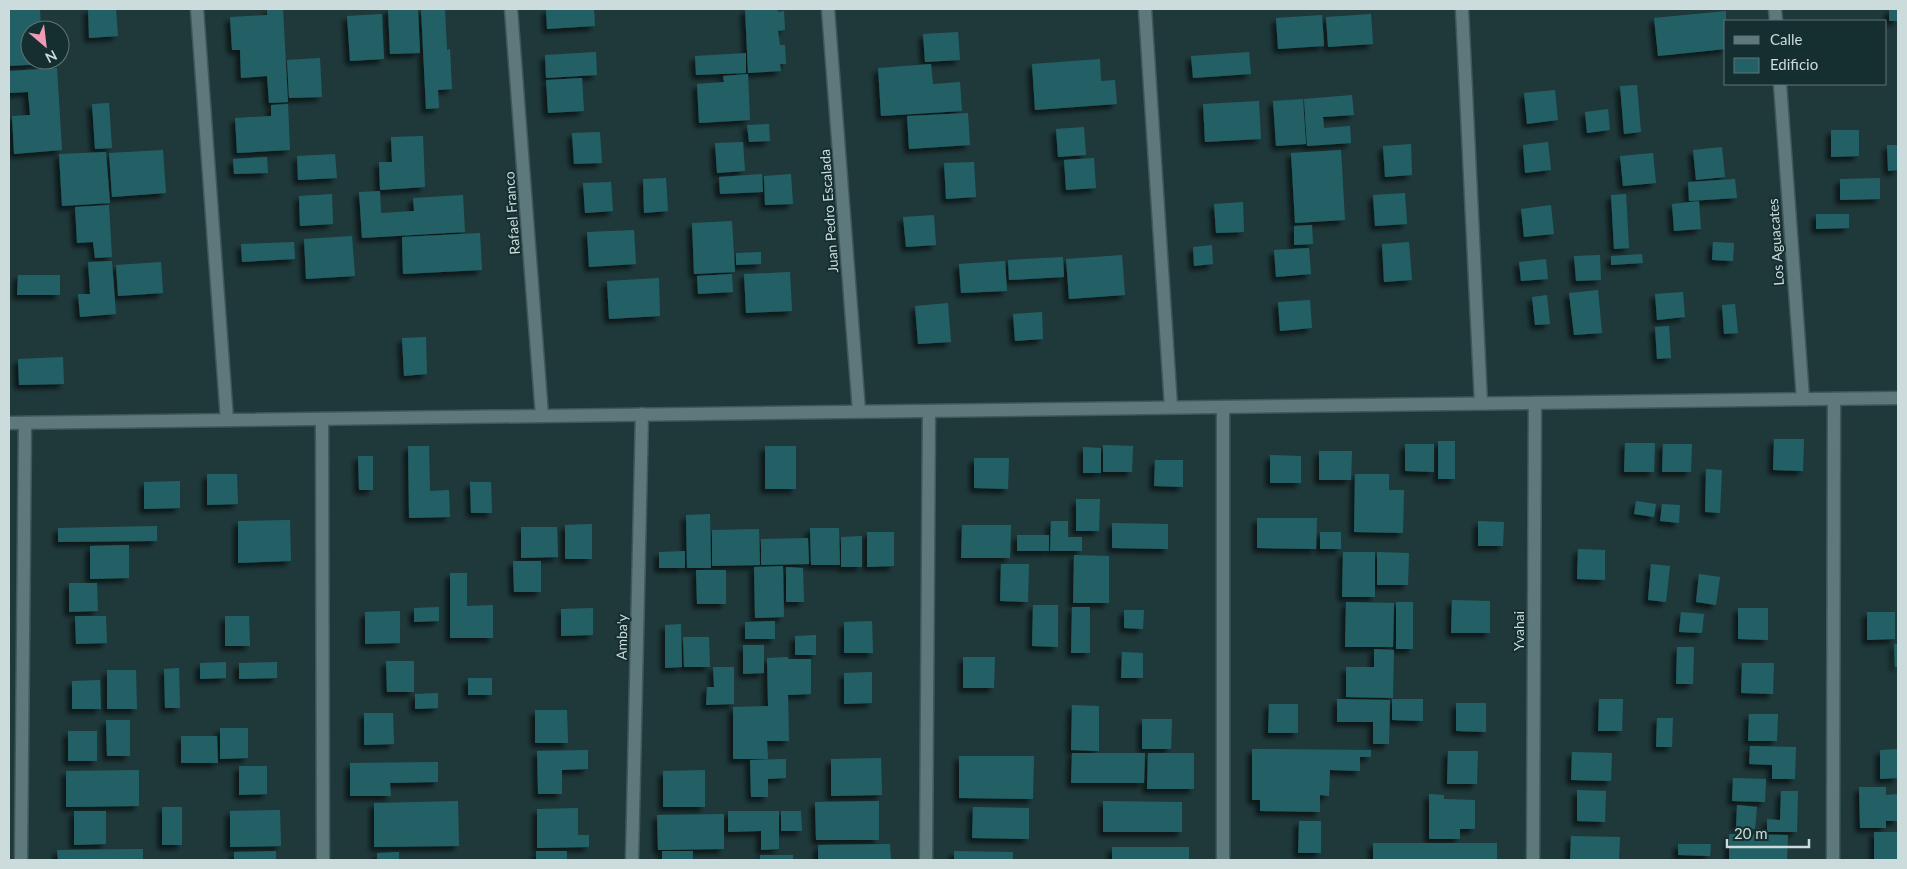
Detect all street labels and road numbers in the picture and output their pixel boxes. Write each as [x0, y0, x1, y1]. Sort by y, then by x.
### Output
street label: Juan Pedro Escalada [816, 148, 841, 274]
street label: Rafael Franco [500, 171, 523, 255]
street label: Los Aguacates [1764, 198, 1787, 286]
street label: Yvahai [1510, 611, 1527, 651]
street label: Amba'y [613, 613, 630, 660]

